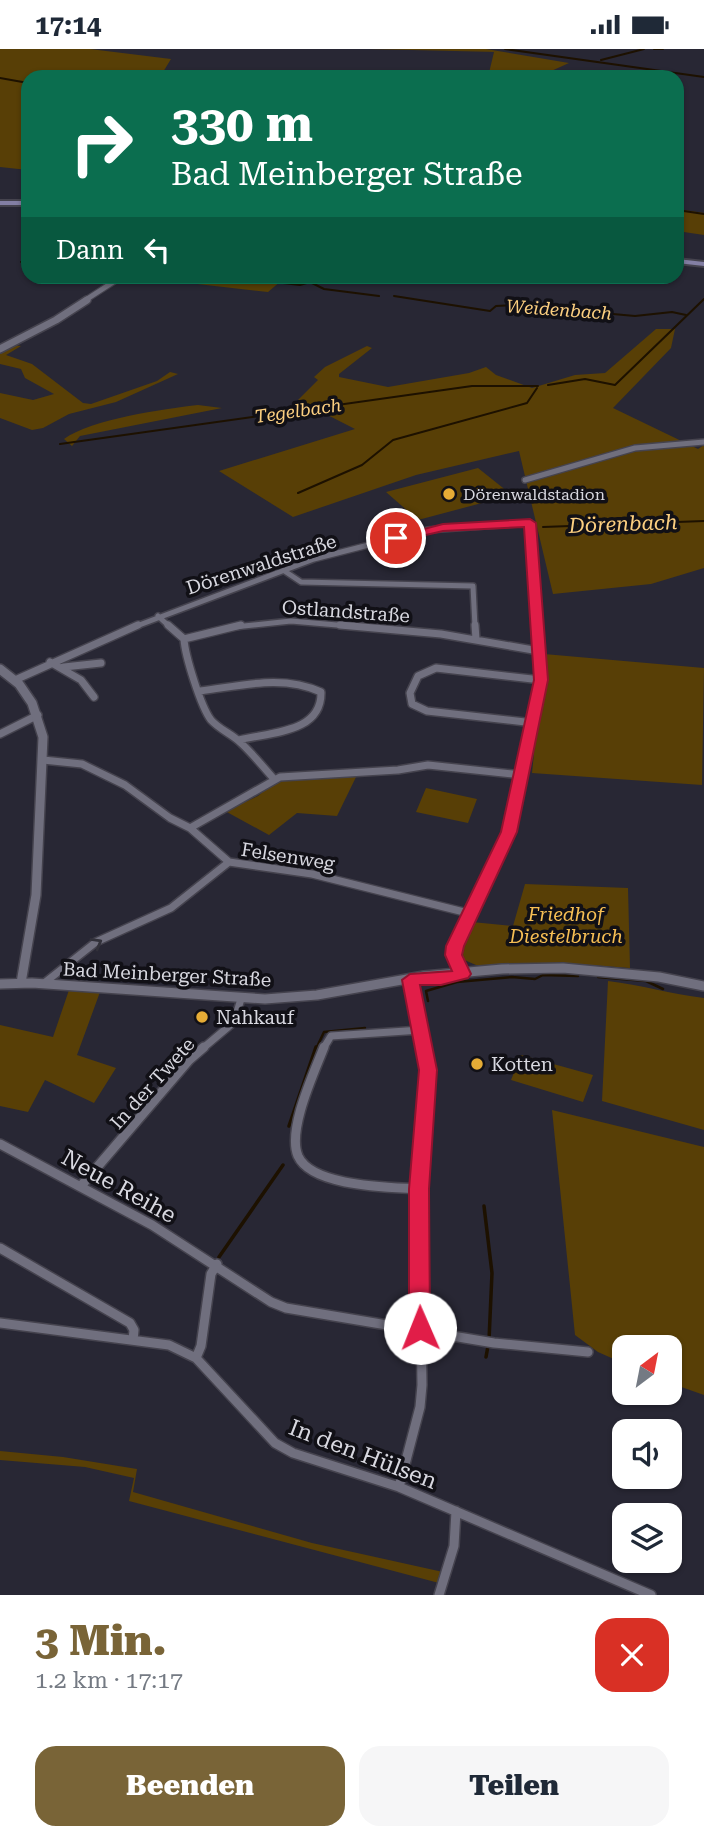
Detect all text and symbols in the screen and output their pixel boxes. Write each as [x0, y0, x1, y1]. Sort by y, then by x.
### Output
text: 17:14 [35, 10, 101, 40]
text: 330 m [171, 96, 313, 153]
icon: right [56, 98, 147, 189]
text: Bad Meinberger Straße [171, 155, 523, 193]
icon: left [138, 231, 176, 269]
text: Dann [56, 235, 124, 265]
water label: Weidenbach [506, 295, 613, 324]
water label: Tegelbach [253, 394, 343, 427]
place label: Dörenwaldstadion [463, 485, 605, 504]
marker: Dörenwaldstadion [441, 486, 457, 502]
pin [366, 508, 426, 568]
water label: Dörenbach [567, 510, 678, 538]
icon: arrive [377, 519, 415, 557]
street label: Dörenwaldstraße [183, 529, 339, 600]
street label: Ostlandstraße [281, 596, 411, 627]
street label: Felsenweg [239, 838, 337, 875]
park label: Friedhof Diestelbruch [508, 903, 623, 948]
one-way arrow [90, 938, 103, 951]
street label: Bad Meinberger Straße [62, 958, 272, 991]
place label: Nahkauf [216, 1006, 295, 1029]
marker: Nahkauf [194, 1009, 210, 1025]
street label: In der Twete [105, 1033, 199, 1134]
place label: Kotten [491, 1053, 553, 1076]
marker: Kotten [469, 1056, 485, 1072]
street label: Neue Reihe [57, 1144, 181, 1229]
position arrow [383, 1291, 457, 1365]
north arrow [612, 1335, 682, 1405]
map controls [612, 1335, 682, 1573]
street label: In den Hülsen [285, 1414, 441, 1495]
button: sound [612, 1419, 682, 1489]
button: layers [612, 1503, 682, 1573]
text: 3 Min. [35, 1616, 167, 1665]
button: close [595, 1618, 669, 1692]
text: 1.2 km · 17:17 [35, 1667, 183, 1694]
button: Beenden [35, 1746, 345, 1826]
button: Teilen [359, 1746, 669, 1826]

